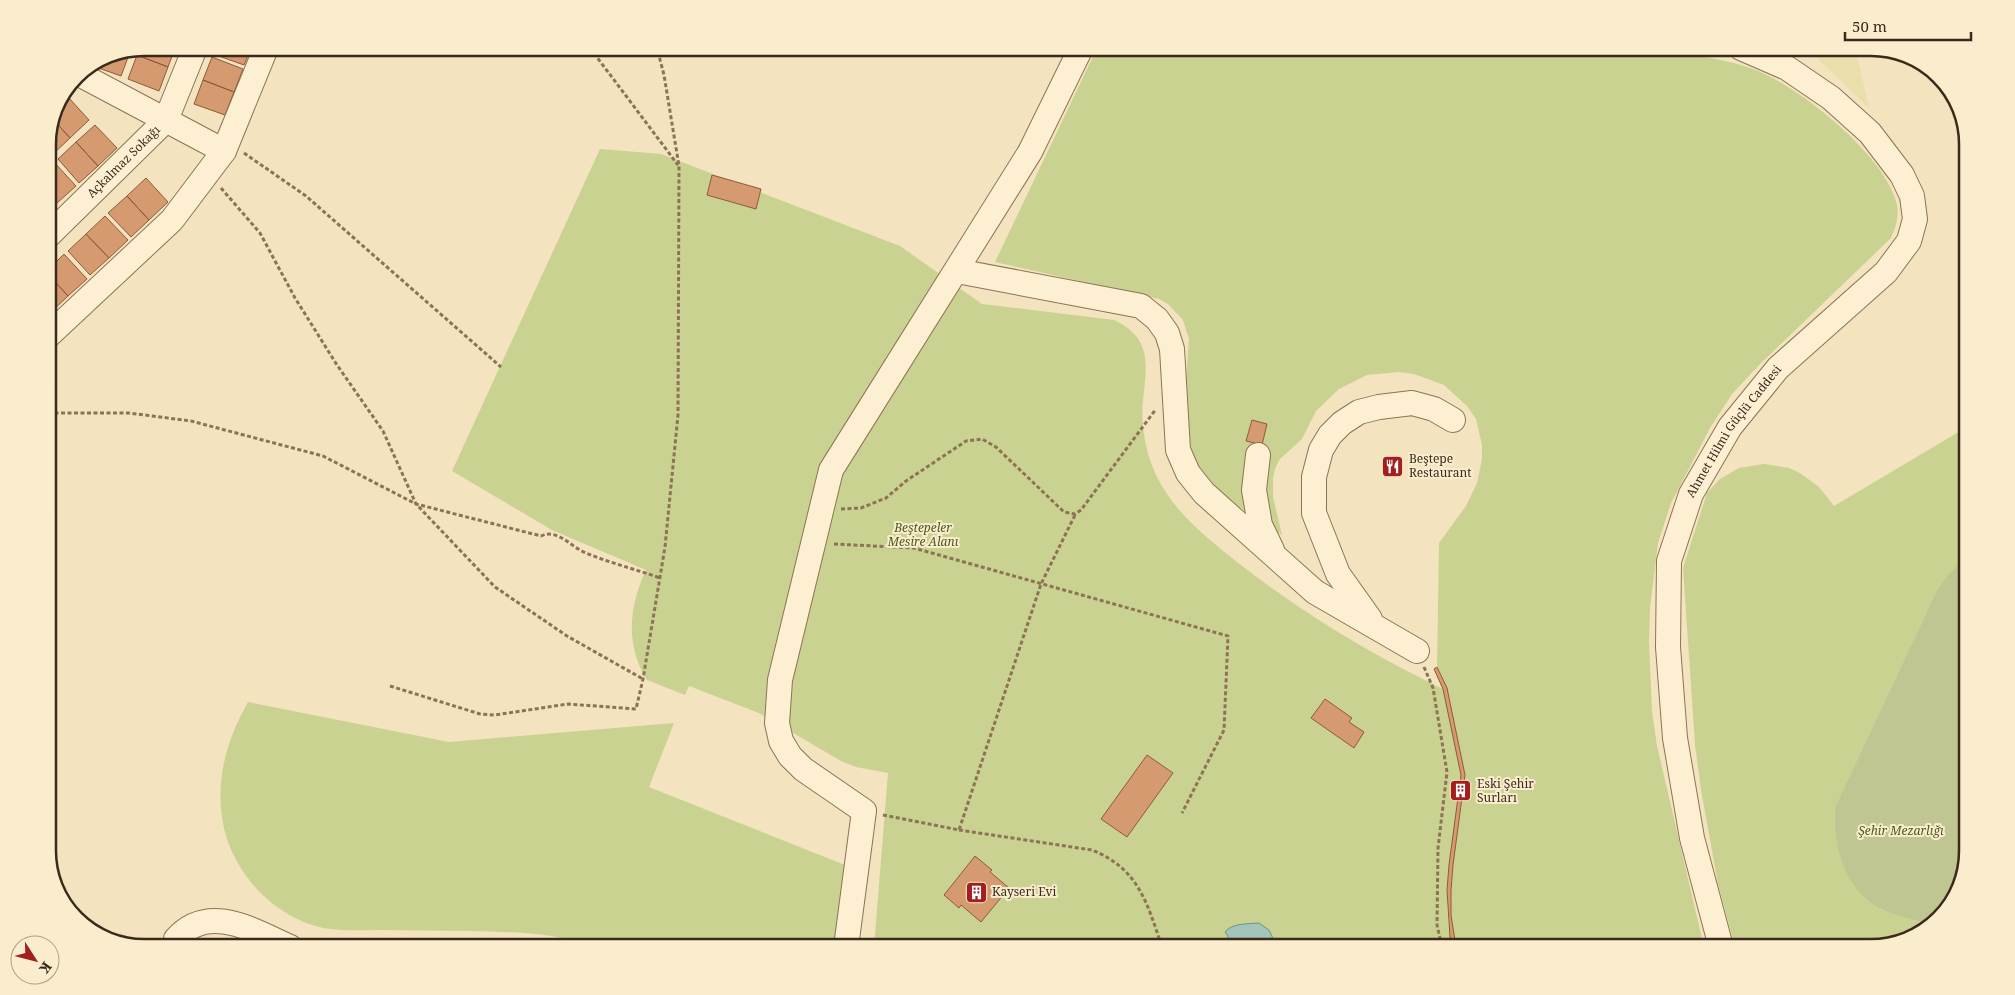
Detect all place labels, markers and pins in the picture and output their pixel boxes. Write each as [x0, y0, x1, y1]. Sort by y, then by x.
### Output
place label: Beştepe Restaurant [1409, 450, 1471, 481]
restaurant icon: Beştepe Restaurant [1381, 454, 1405, 478]
place label: Eski Şehir Surları [1477, 775, 1534, 806]
building icon: Eski Şehir Surları [1449, 779, 1473, 803]
building icon: Kayseri Evi [964, 880, 988, 904]
place label: Kayseri Evi [992, 883, 1057, 900]

